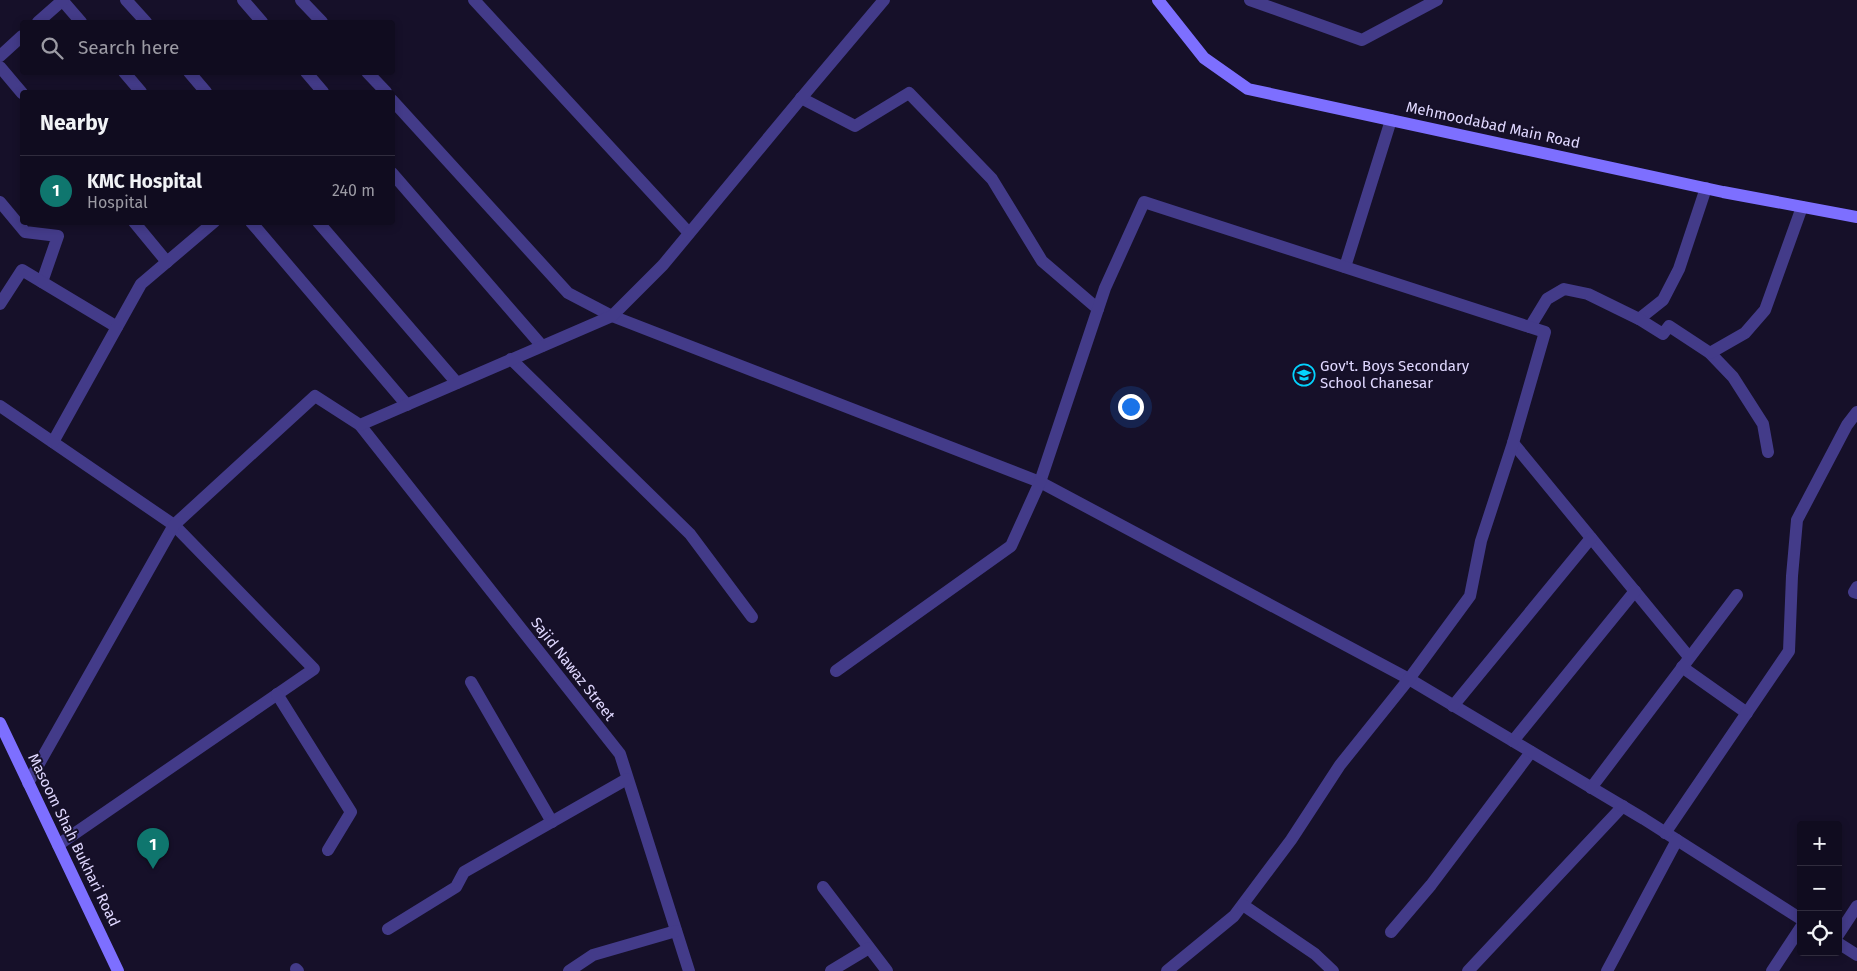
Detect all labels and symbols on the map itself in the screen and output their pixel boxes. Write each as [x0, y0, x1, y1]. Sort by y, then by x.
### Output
street label: Mehmoodabad Main Road [1404, 98, 1582, 152]
place label: Gov't. Boys Secondary School Chanesar [1320, 357, 1470, 392]
school or university icon: Gov't. Boys Secondary School Chanesar [1292, 363, 1316, 387]
your location [1118, 394, 1144, 420]
street label: Sajid Nawaz Street [527, 614, 619, 725]
street label: Masoom Shah Bukhari Road [24, 751, 124, 929]
pin: 1 [137, 828, 169, 869]

